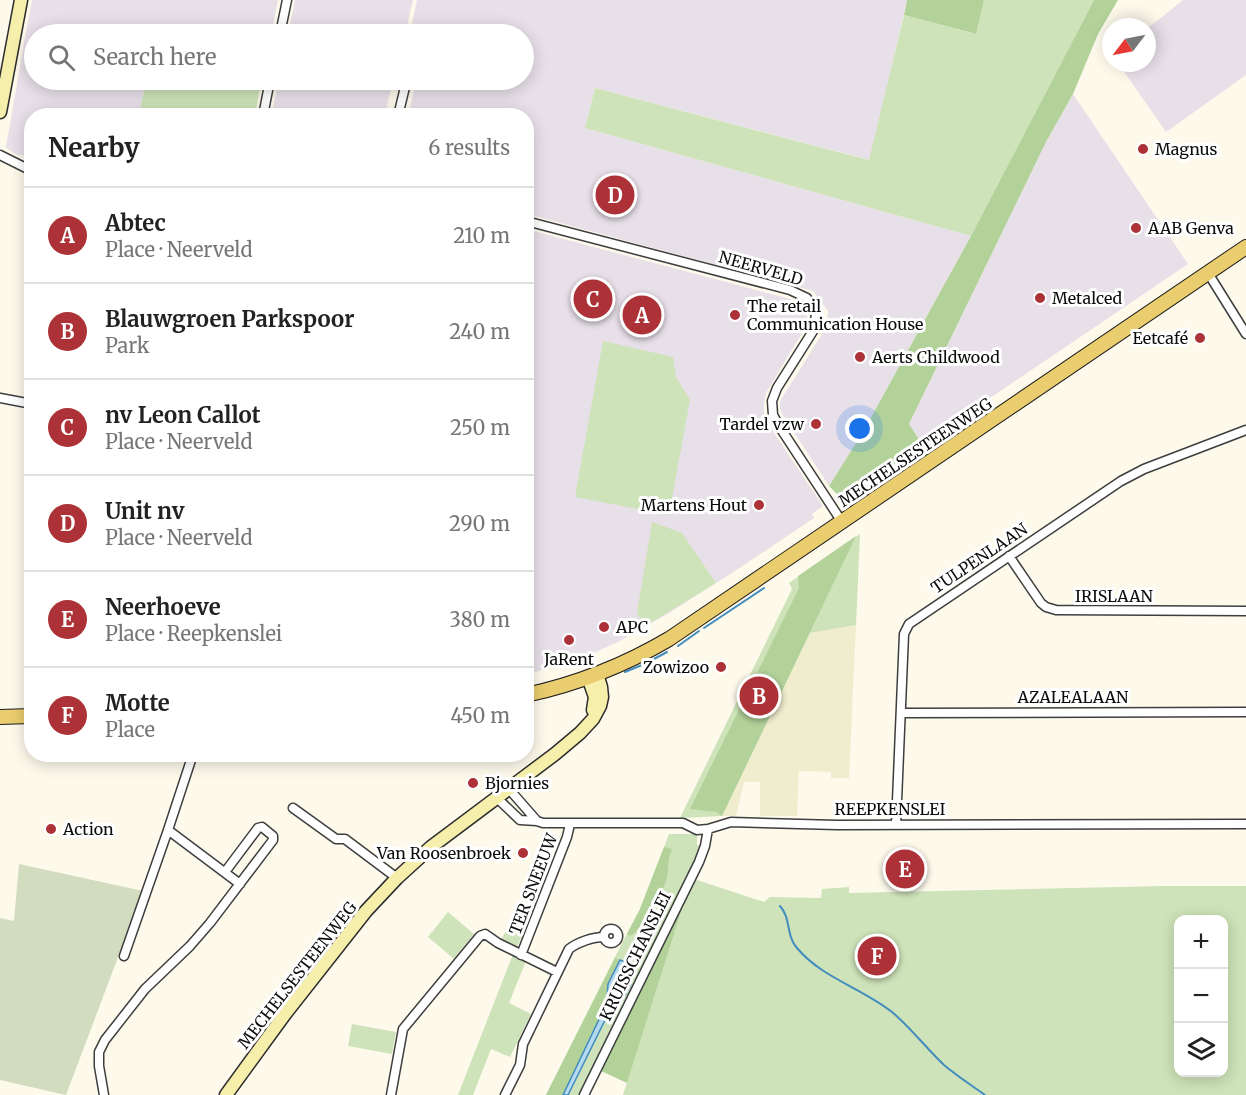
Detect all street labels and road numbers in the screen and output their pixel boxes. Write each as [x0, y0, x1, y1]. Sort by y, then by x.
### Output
street label: NEERVELD [717, 246, 805, 290]
street label: MECHELSESTEENWEG [834, 393, 996, 511]
street label: TULPENLAAN [927, 518, 1031, 598]
street label: IRISLAAN [1075, 586, 1154, 606]
street label: AZALEALAAN [1017, 687, 1129, 707]
street label: REEPKENSLEI [835, 799, 945, 819]
street label: TER SNEEUW [505, 830, 562, 937]
street label: KRUISSCHANSLEI [595, 888, 675, 1024]
street label: MECHELSESTEENWEG [233, 897, 361, 1052]

